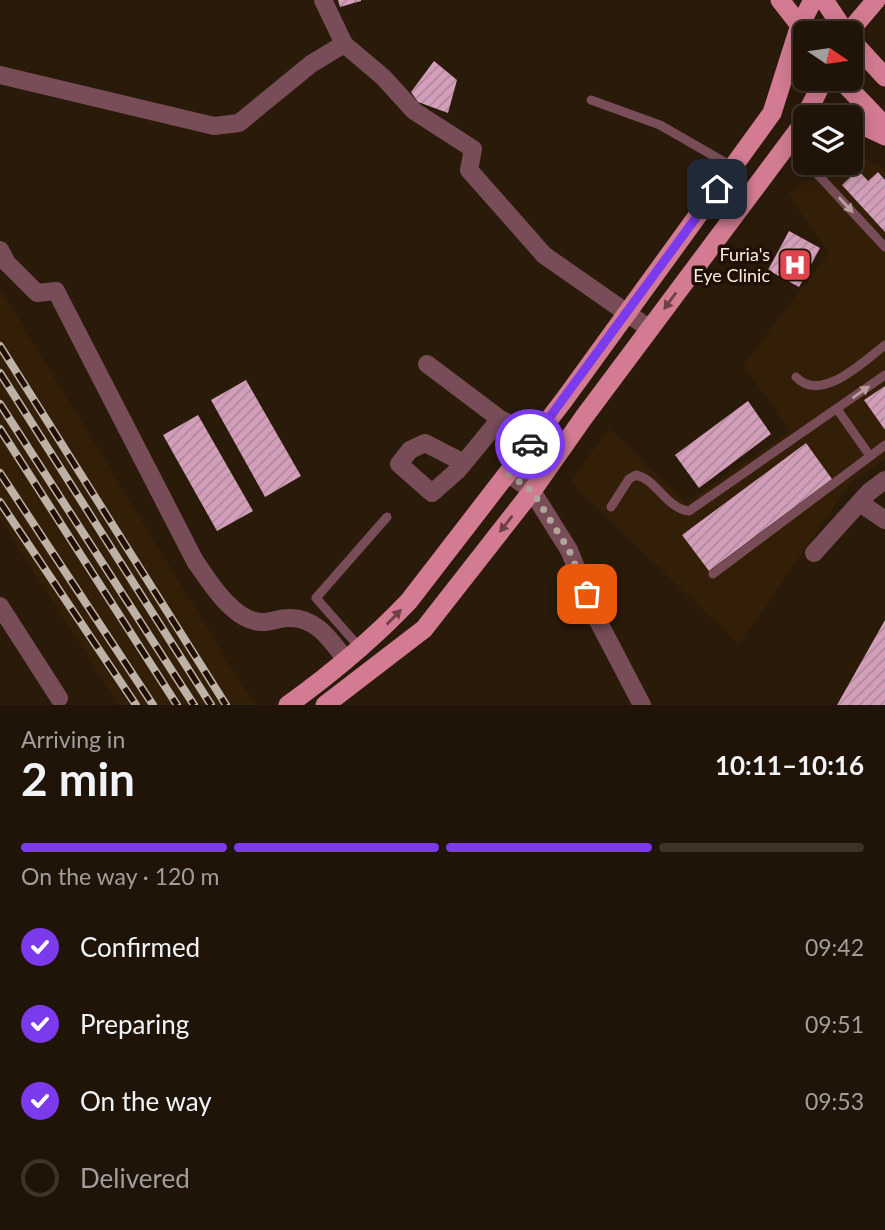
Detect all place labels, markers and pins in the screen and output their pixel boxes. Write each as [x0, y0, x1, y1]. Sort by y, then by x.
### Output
pin [687, 159, 747, 219]
place label: Furia's Eye Clinic [693, 243, 770, 286]
hospital icon: Furia's Eye Clinic [776, 246, 814, 284]
pin [557, 564, 617, 624]

